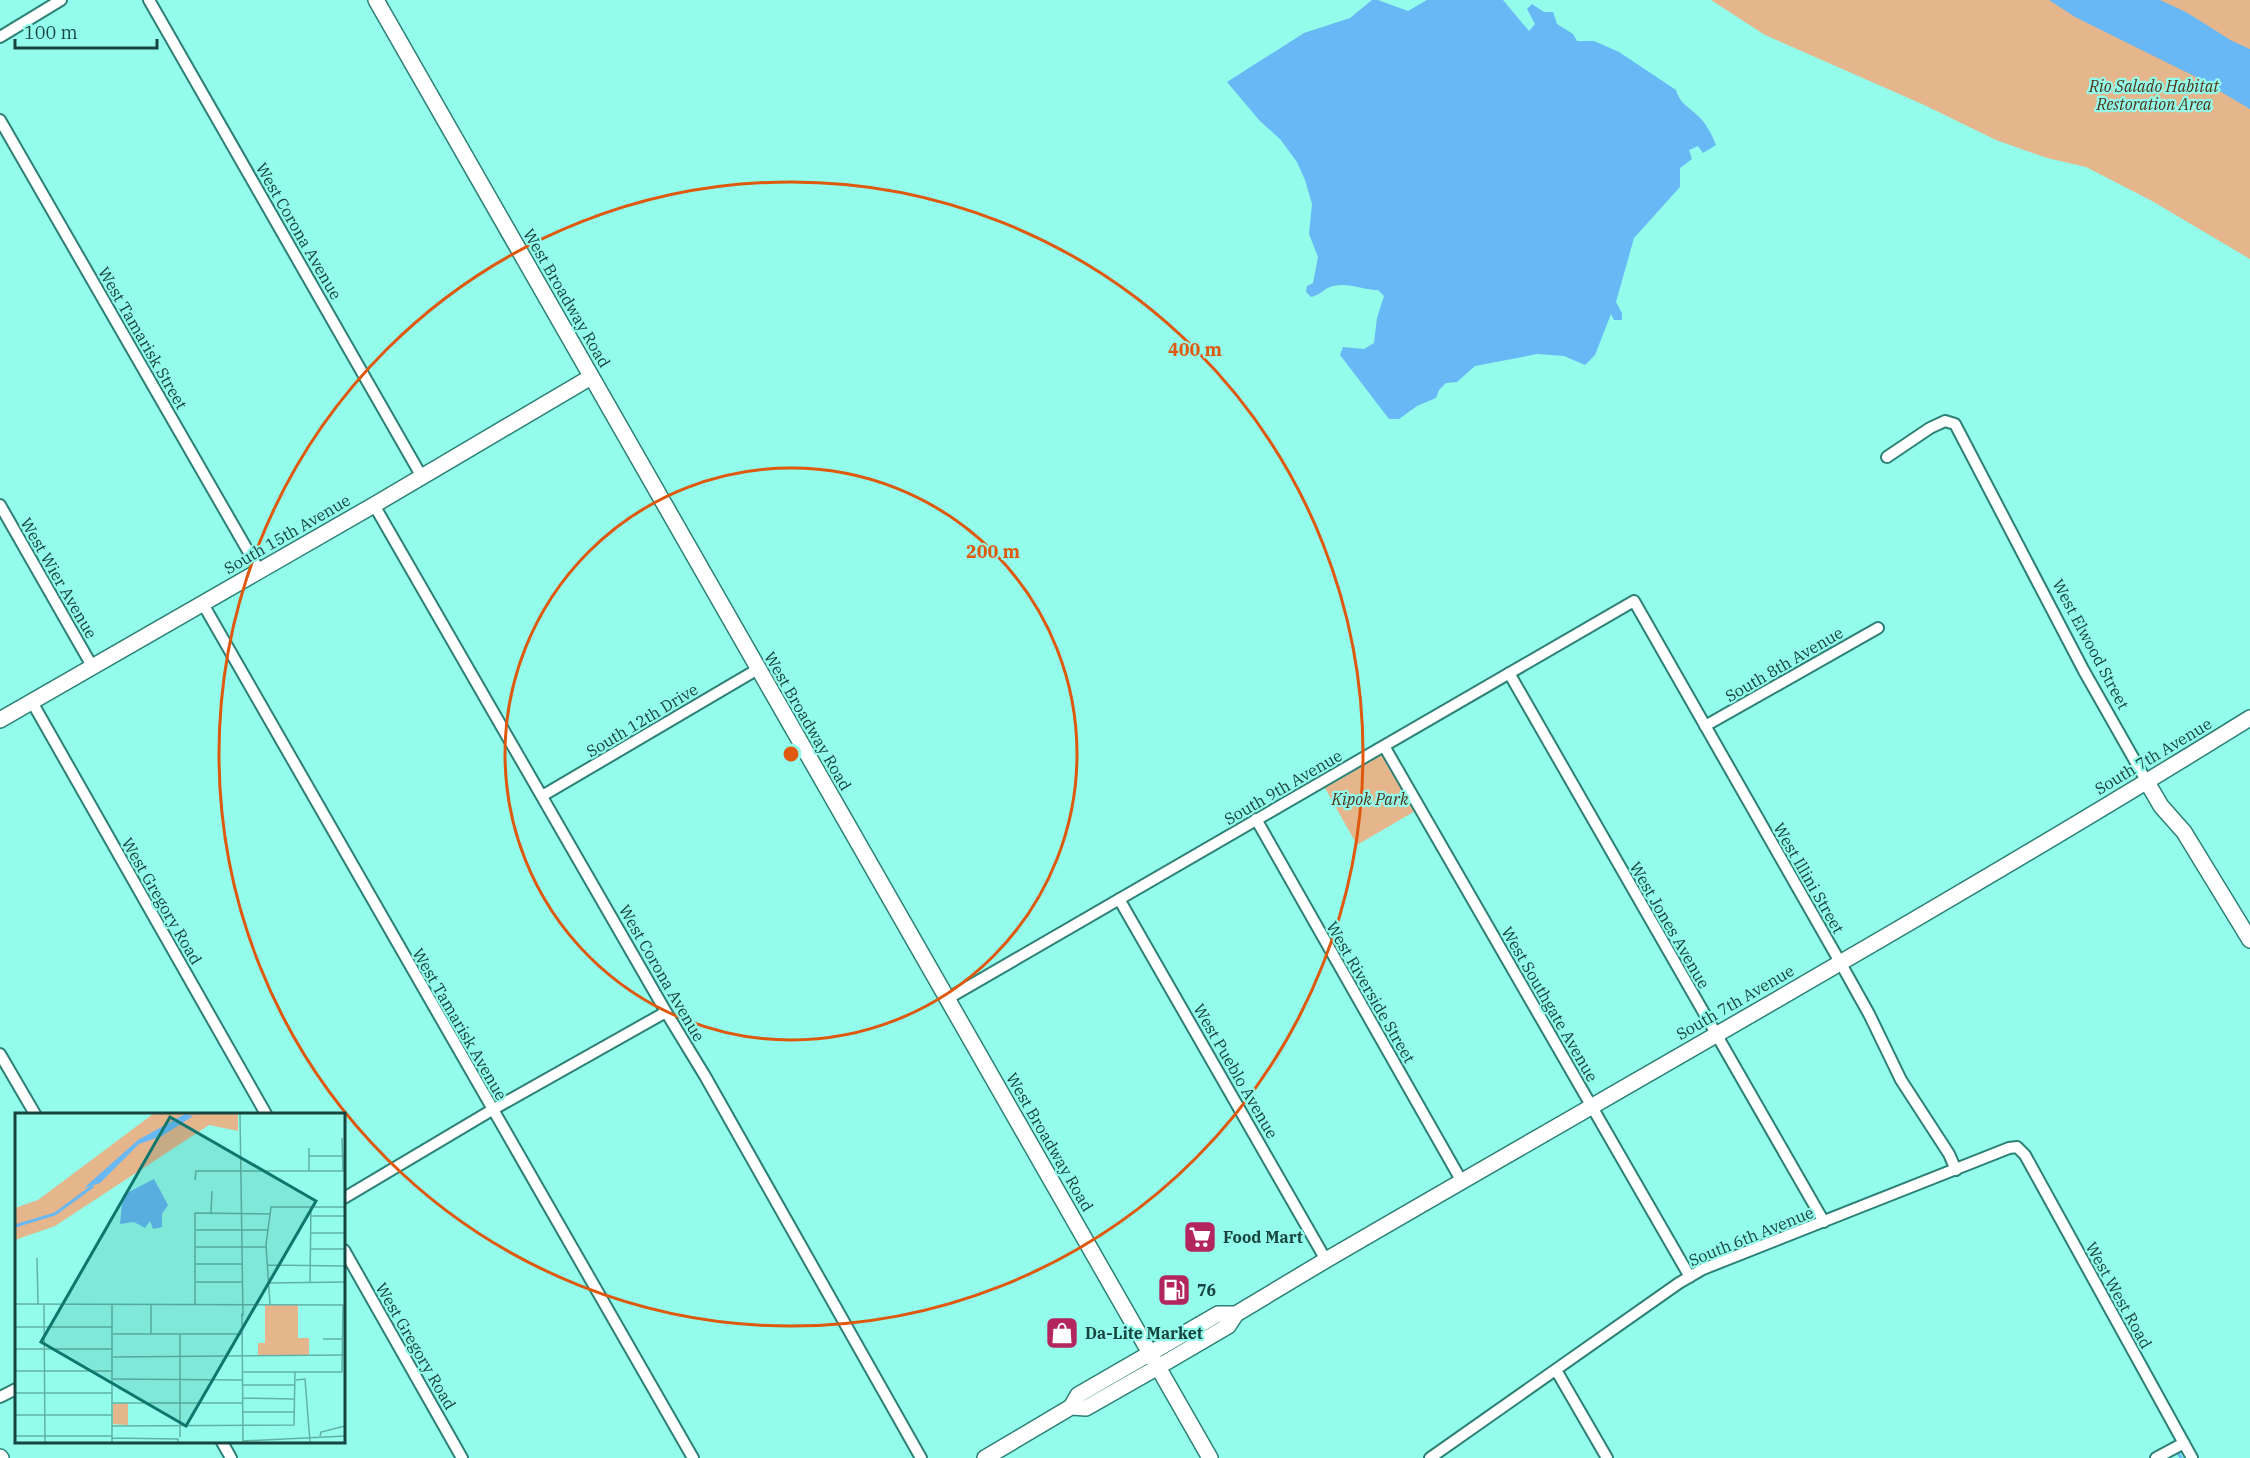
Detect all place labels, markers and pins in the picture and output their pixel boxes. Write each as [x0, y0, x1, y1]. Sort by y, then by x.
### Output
centre of rings [781, 744, 801, 764]
supermarket icon: Food Mart [1182, 1219, 1218, 1255]
place label: Food Mart [1223, 1227, 1303, 1247]
fuel station icon: 76 [1156, 1272, 1192, 1308]
place label: 76 [1197, 1280, 1216, 1300]
shop icon: Da-Lite Market [1044, 1315, 1080, 1351]
place label: Da-Lite Market [1085, 1323, 1203, 1343]

